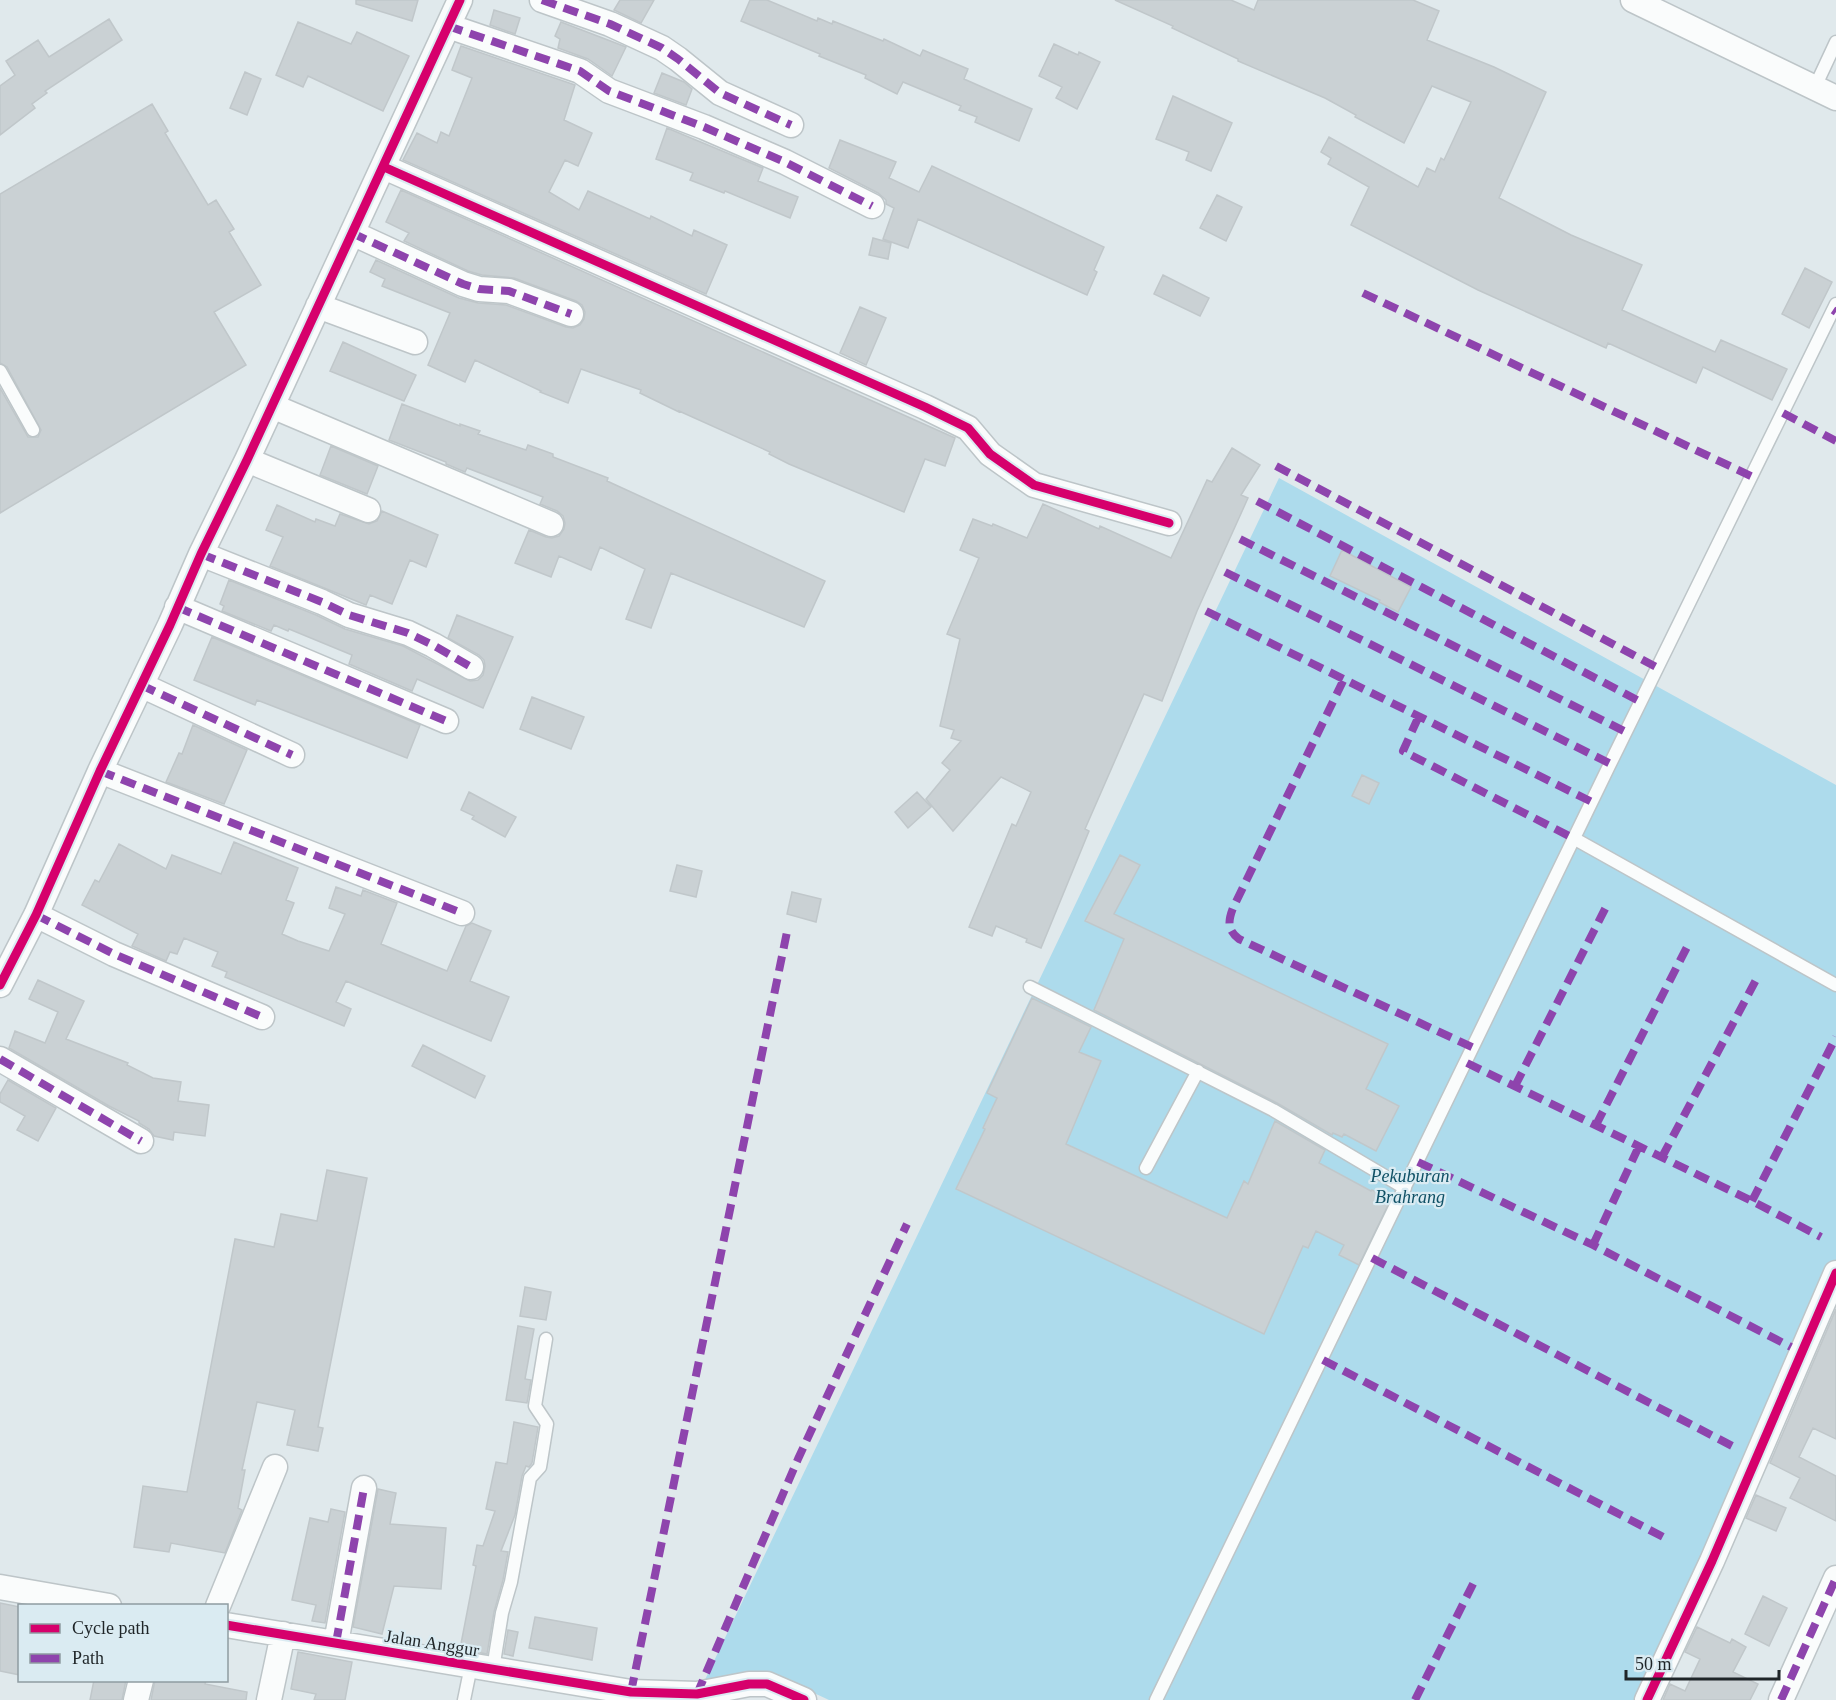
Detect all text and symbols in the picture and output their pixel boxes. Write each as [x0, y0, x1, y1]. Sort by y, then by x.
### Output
park label: Pekuburan Brahrang [1370, 1166, 1449, 1207]
legend [18, 1604, 228, 1682]
text: Cycle path [72, 1618, 149, 1638]
street label: Jalan Anggur [383, 1626, 481, 1660]
scale bar [1626, 1643, 1779, 1681]
text: Path [72, 1648, 104, 1668]
text: 50 m [1635, 1654, 1672, 1674]

